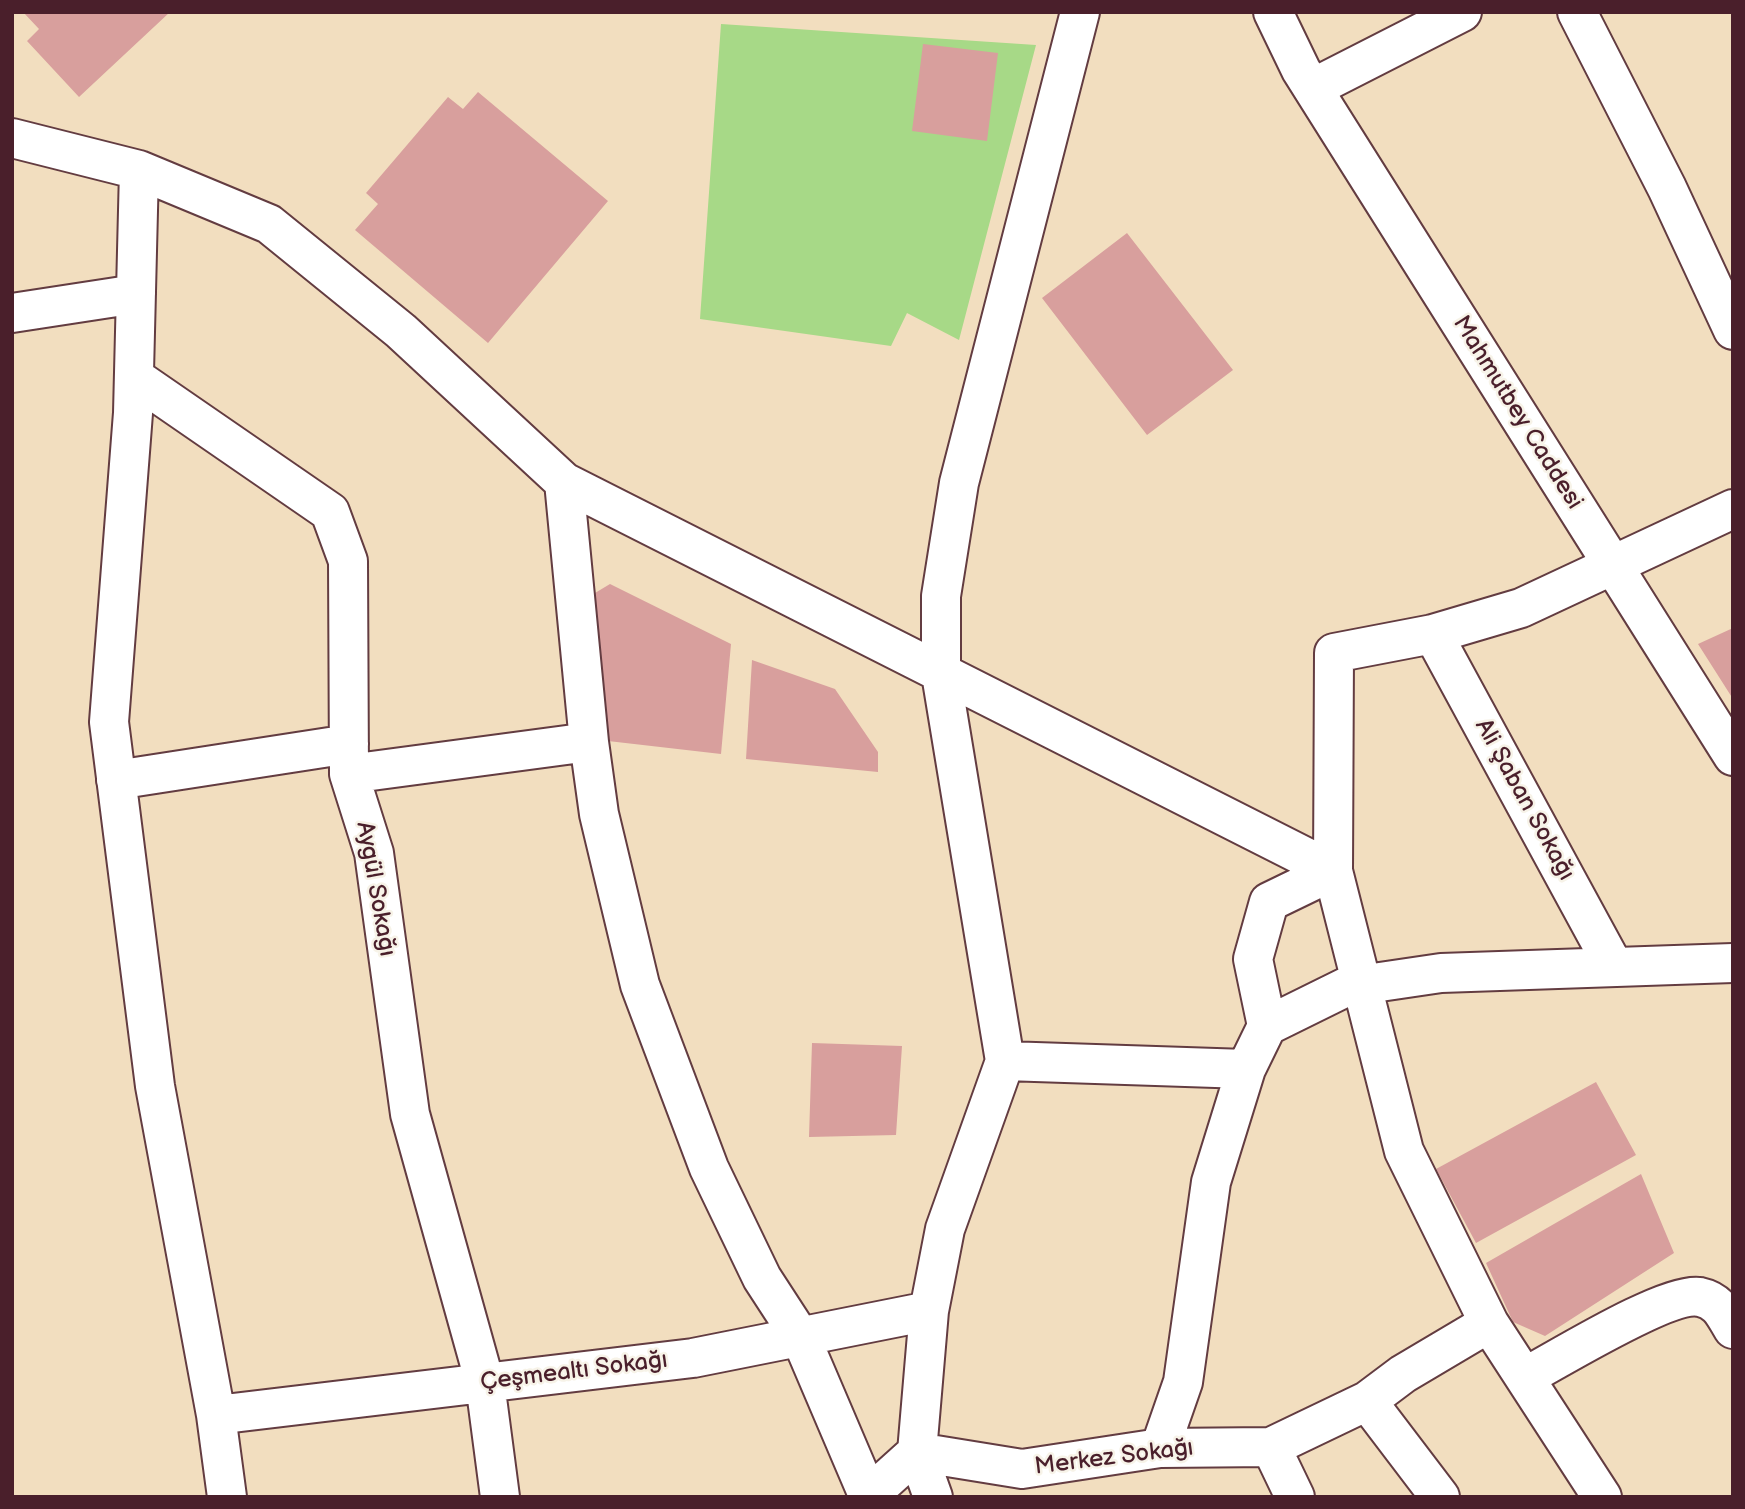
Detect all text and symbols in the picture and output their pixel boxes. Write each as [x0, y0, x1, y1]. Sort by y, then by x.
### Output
street label: Mahmutbey Caddesi [1446, 311, 1588, 515]
street label: Ali Şaban Sokağı [1468, 714, 1580, 886]
street label: Aygül Sokağı [349, 819, 401, 959]
street label: Çeşmealtı Sokağı [479, 1346, 669, 1398]
street label: Merkez Sokağı [1033, 1434, 1195, 1482]

